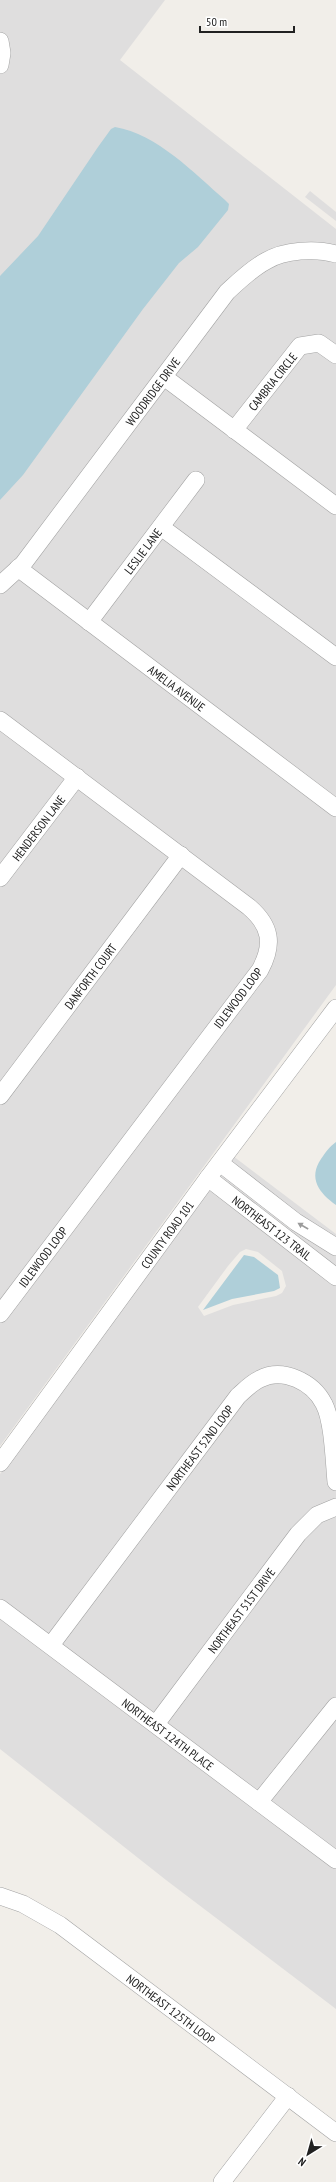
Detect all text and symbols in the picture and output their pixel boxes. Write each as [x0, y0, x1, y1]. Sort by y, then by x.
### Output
scale bar [200, 8, 294, 34]
text: 50 m [206, 14, 227, 29]
street label: CAMBRIA CIRCLE [245, 349, 300, 413]
street label: WOODRIDGE DRIVE [122, 354, 183, 428]
street label: LESLIE LANE [121, 525, 165, 577]
street label: AMELIA AVENUE [145, 662, 208, 714]
street label: HENDERSON LANE [8, 792, 68, 864]
street label: DANFORTH COURT [61, 940, 120, 1012]
street label: IDLEWOOD LOOP [210, 964, 266, 1031]
street label: NORTHEAST 123 TRAIL [229, 1192, 315, 1263]
street label: COUNTY ROAD 101 [137, 1198, 196, 1271]
street label: IDLEWOOD LOOP [15, 1223, 71, 1290]
one-way arrow [297, 1223, 309, 1230]
street label: NORTHEAST 52ND LOOP [163, 1401, 236, 1493]
street label: NORTHEAST 51ST DRIVE [204, 1565, 278, 1656]
street label: NORTHEAST 124TH PLACE [119, 1695, 217, 1773]
street label: NORTHEAST 125TH LOOP [124, 1971, 219, 2047]
north arrow [288, 2134, 328, 2174]
text: N [295, 2155, 309, 2169]

